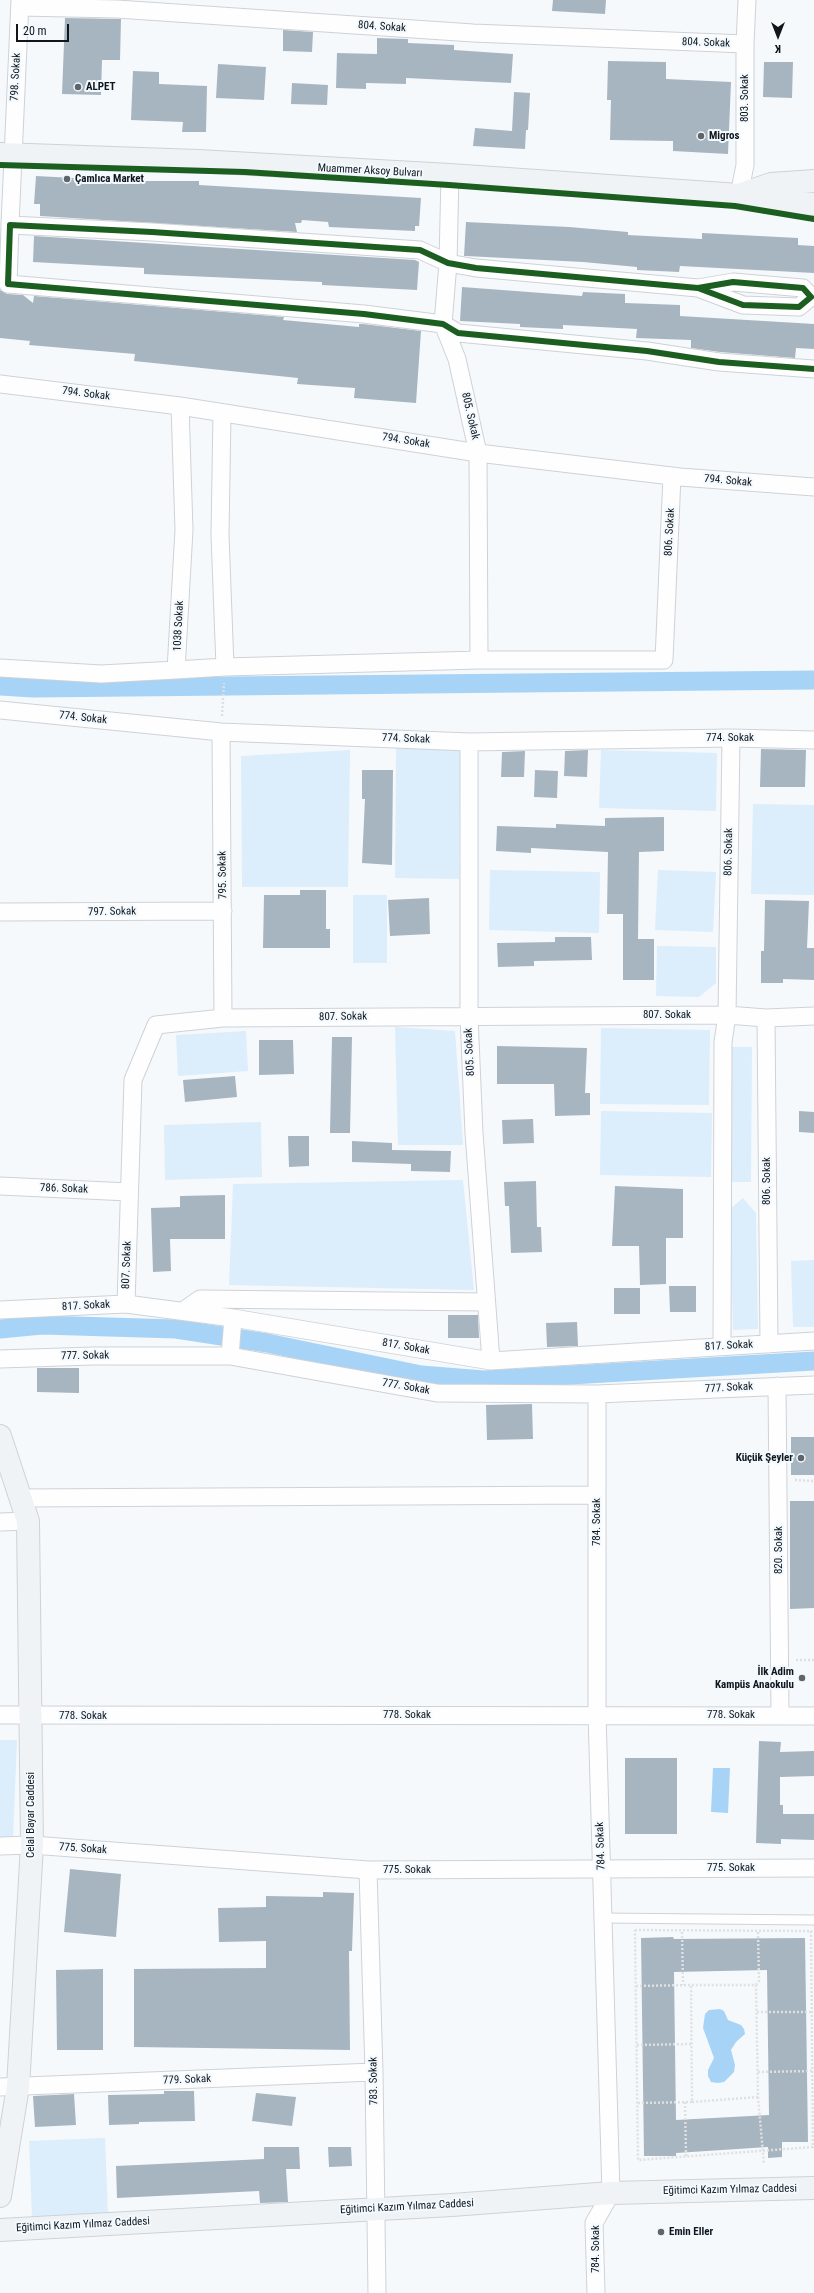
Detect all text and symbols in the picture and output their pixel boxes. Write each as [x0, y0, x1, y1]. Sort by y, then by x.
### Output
scale bar [18, 16, 71, 42]
north arrow [758, 16, 798, 56]
street label: 804. Sokak [358, 19, 406, 35]
text: 20 m [23, 24, 47, 38]
street label: 804. Sokak [682, 36, 730, 50]
text: K [775, 42, 781, 55]
street label: 798. Sokak [8, 53, 24, 101]
street label: 803. Sokak [738, 74, 752, 122]
place label: ALPET [86, 80, 116, 94]
marker: ALPET [73, 82, 83, 92]
place label: Migros [709, 129, 740, 143]
marker: Migros [696, 131, 706, 141]
street label: Muammer Aksoy Bulvarı [317, 162, 423, 180]
place label: Çamlıca Market [75, 172, 144, 186]
marker: Çamlıca Market [62, 174, 72, 184]
street label: 794. Sokak [61, 385, 111, 403]
street label: 805. Sokak [458, 391, 482, 441]
street label: 794. Sokak [381, 431, 431, 451]
street label: 794. Sokak [703, 472, 753, 490]
street label: 806. Sokak [662, 508, 678, 556]
street label: 1038 Sokak [171, 600, 187, 652]
street label: 774. Sokak [58, 709, 108, 727]
street label: 774. Sokak [706, 731, 754, 745]
street label: 774. Sokak [382, 732, 430, 746]
street label: 806. Sokak [722, 828, 736, 876]
street label: 795. Sokak [216, 851, 230, 899]
street label: 797. Sokak [88, 905, 136, 919]
street label: 807. Sokak [643, 1008, 691, 1022]
street label: 807. Sokak [319, 1010, 367, 1024]
street label: 805. Sokak [462, 1028, 478, 1076]
street label: 806. Sokak [760, 1157, 774, 1205]
street label: 786. Sokak [40, 1182, 88, 1196]
street label: 807. Sokak [120, 1241, 134, 1289]
street label: 817. Sokak [62, 1298, 110, 1314]
street label: 817. Sokak [381, 1336, 431, 1358]
street label: 817. Sokak [705, 1338, 753, 1354]
street label: 777. Sokak [61, 1349, 109, 1363]
street label: 777. Sokak [381, 1376, 431, 1398]
street label: 777. Sokak [705, 1380, 753, 1396]
place label: Küçük Şeyler [736, 1451, 793, 1465]
marker: Küçük Şeyler [796, 1453, 806, 1463]
street label: 784. Sokak [590, 1498, 604, 1546]
street label: 820. Sokak [772, 1526, 786, 1574]
place label: İlk Adim Kampüs Anaokulu [715, 1665, 794, 1691]
marker: İlk Adim Kampüs Anaokulu [797, 1673, 807, 1683]
street label: 778. Sokak [383, 1708, 431, 1722]
street label: 778. Sokak [707, 1708, 755, 1722]
street label: 778. Sokak [59, 1709, 107, 1723]
street label: Celal Bayar Caddesi [24, 1772, 38, 1858]
street label: 784. Sokak [594, 1822, 608, 1870]
street label: 775. Sokak [59, 1841, 107, 1857]
street label: 775. Sokak [707, 1861, 755, 1875]
street label: 775. Sokak [383, 1863, 431, 1877]
street label: 783. Sokak [367, 2057, 381, 2105]
street label: 779. Sokak [163, 2073, 211, 2087]
street label: Eğitimci Kazım Yılmaz Caddesi [663, 2182, 797, 2198]
street label: Eğitimci Kazım Yılmaz Caddesi [340, 2197, 474, 2217]
street label: Eğitimci Kazım Yılmaz Caddesi [16, 2215, 150, 2235]
street label: 784. Sokak [589, 2225, 603, 2273]
place label: Emin Eller [669, 2225, 713, 2239]
marker: Emin Eller [656, 2227, 666, 2237]

